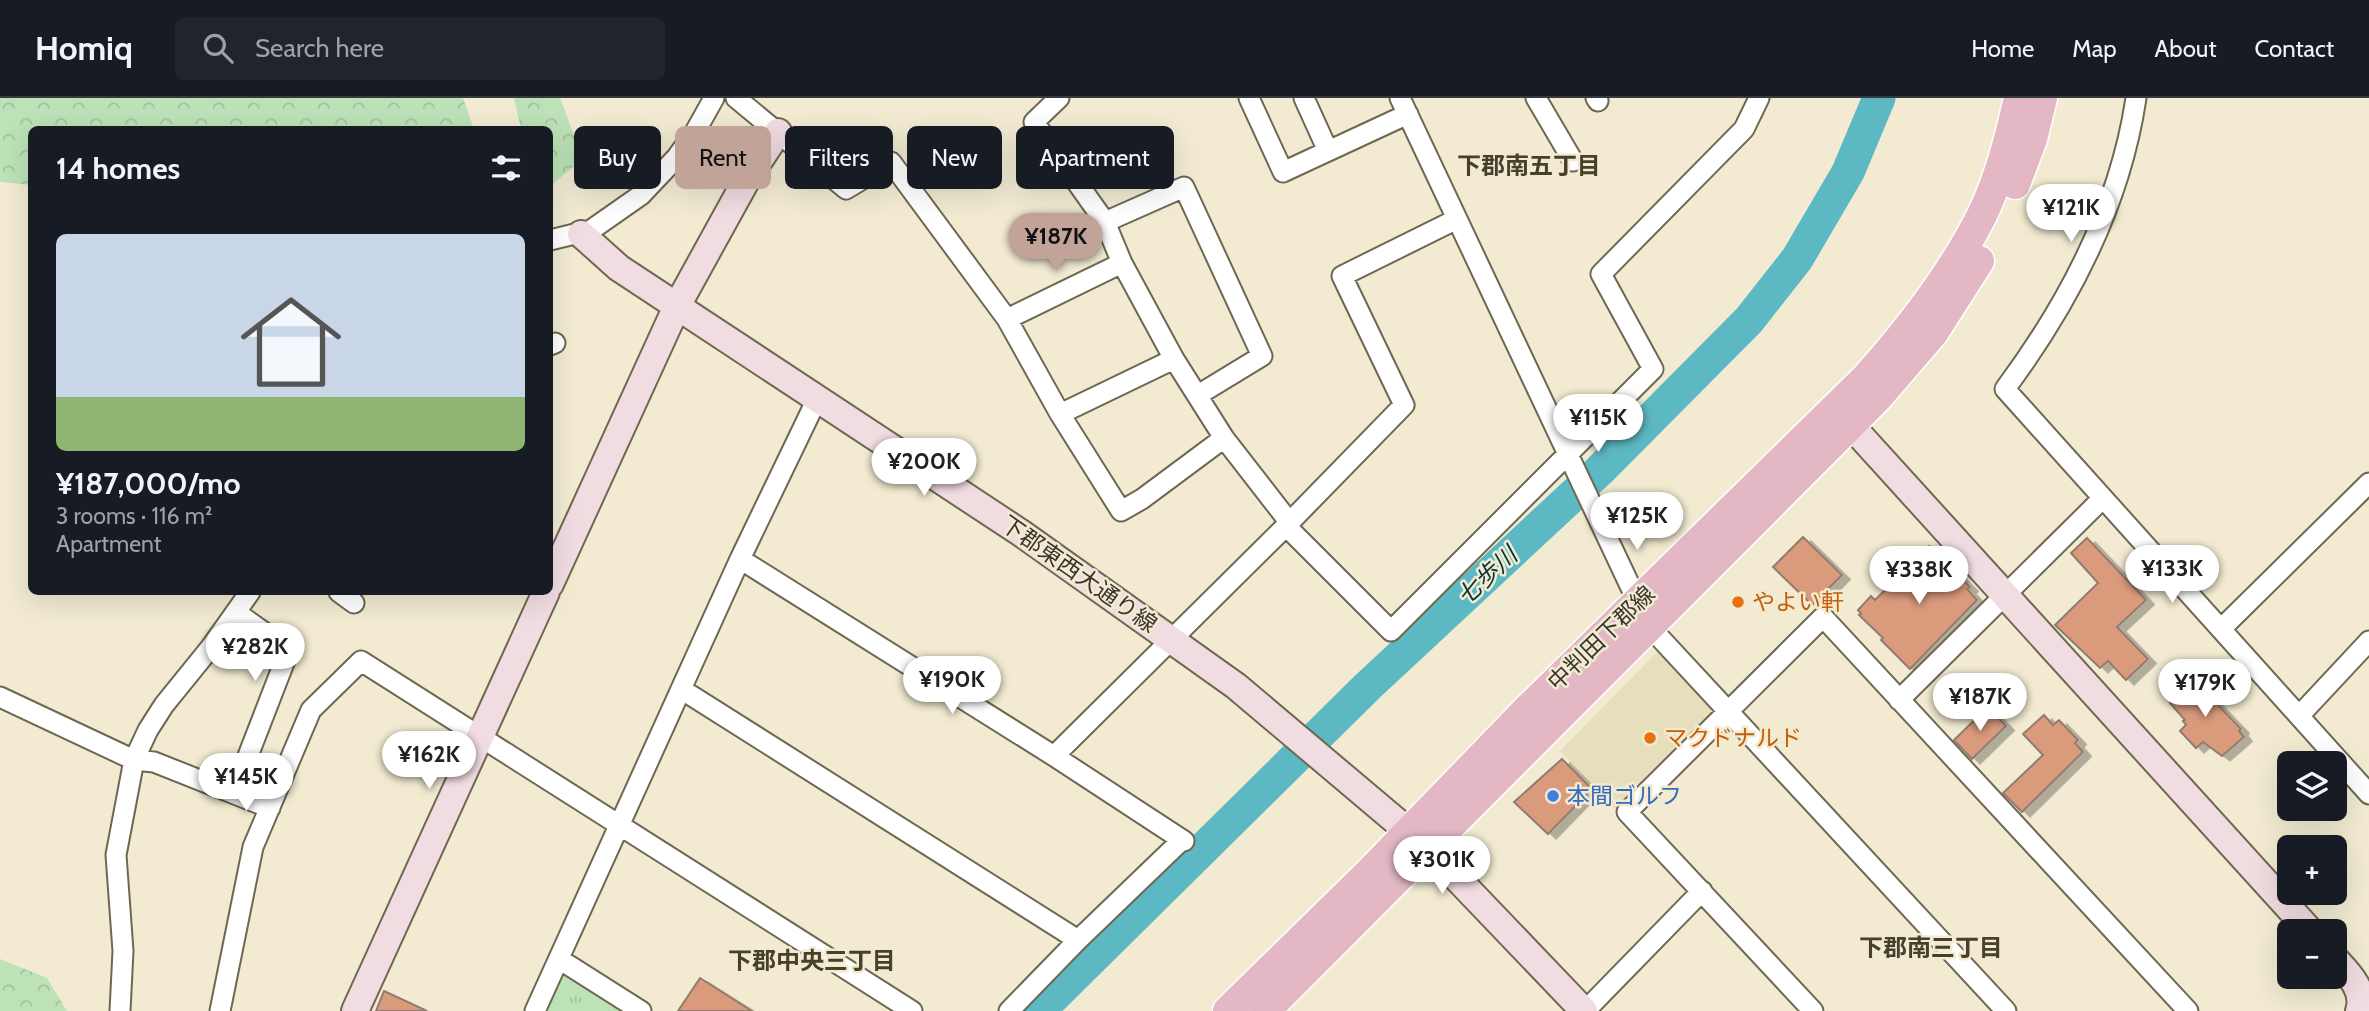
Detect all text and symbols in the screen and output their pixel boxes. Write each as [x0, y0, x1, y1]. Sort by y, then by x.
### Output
search box [175, 17, 665, 80]
text: Homiq [35, 28, 133, 68]
icon: search [199, 29, 237, 67]
text: Search here [255, 32, 384, 64]
text: Home [1971, 34, 2034, 63]
text: Map [2072, 34, 2117, 63]
text: About [2155, 34, 2217, 63]
text: Contact [2255, 34, 2334, 63]
chip: Buy [574, 126, 661, 189]
chip: Rent [675, 126, 771, 189]
chip: Filters [785, 126, 893, 189]
chip: New [907, 126, 1002, 189]
chip: Apartment [1016, 126, 1174, 189]
icon: filters [487, 149, 525, 187]
text: 14 homes [56, 150, 180, 187]
district label: 下郡南五丁目 [1457, 151, 1601, 180]
pin: ¥121K [2022, 184, 2120, 244]
text: ¥121K [2042, 193, 2100, 221]
pin: ¥187K [1007, 214, 1105, 273]
text: ¥187K [1025, 222, 1087, 250]
icon: home [228, 279, 354, 405]
pin: ¥115K [1549, 394, 1647, 454]
text: ¥115K [1569, 403, 1627, 431]
pin: ¥200K [875, 438, 973, 498]
text: ¥200K [888, 447, 960, 475]
text: ¥187,000/mo [56, 465, 241, 502]
pin: ¥125K [1588, 492, 1686, 552]
text: ¥125K [1606, 501, 1668, 529]
text: 3 rooms · 116 m² [56, 502, 212, 530]
street label: 下郡東西大通り線 [996, 510, 1162, 638]
text: Apartment [56, 530, 161, 558]
water label: 七歩川 [1450, 538, 1525, 611]
pin: ¥338K [1870, 546, 1968, 606]
pin: ¥133K [2123, 546, 2221, 605]
text: ¥133K [2141, 554, 2203, 582]
text: ¥338K [1886, 555, 1953, 583]
street label: 中判田下郡線 [1542, 580, 1660, 696]
place label: やよい軒 [1752, 588, 1844, 616]
marker: やよい軒 [1730, 594, 1746, 610]
pin: ¥282K [206, 624, 304, 683]
text: ¥282K [222, 632, 288, 660]
pin: ¥190K [903, 656, 1001, 716]
pin: ¥179K [2156, 660, 2254, 719]
text: ¥190K [919, 665, 985, 693]
text: ¥179K [2174, 668, 2236, 696]
pin: ¥187K [1931, 674, 2029, 733]
text: ¥187K [1949, 682, 2011, 710]
place label: マクドナルド [1664, 724, 1802, 752]
marker: マクドナルド [1642, 730, 1658, 746]
pin: ¥162K [380, 732, 478, 791]
text: ¥162K [398, 740, 460, 768]
map controls [2277, 751, 2347, 989]
button: layers [2277, 751, 2347, 821]
pin: ¥145K [197, 754, 295, 813]
text: ¥145K [214, 762, 278, 790]
place label: 本間ゴルフ [1567, 782, 1682, 810]
marker: 本間ゴルフ [1545, 788, 1561, 804]
button: + [2277, 835, 2347, 905]
pin: ¥301K [1393, 836, 1491, 896]
text: ¥301K [1409, 845, 1475, 873]
button: − [2277, 919, 2347, 989]
district label: 下郡南三丁目 [1859, 933, 2003, 962]
district label: 下郡中央三丁目 [728, 946, 896, 975]

